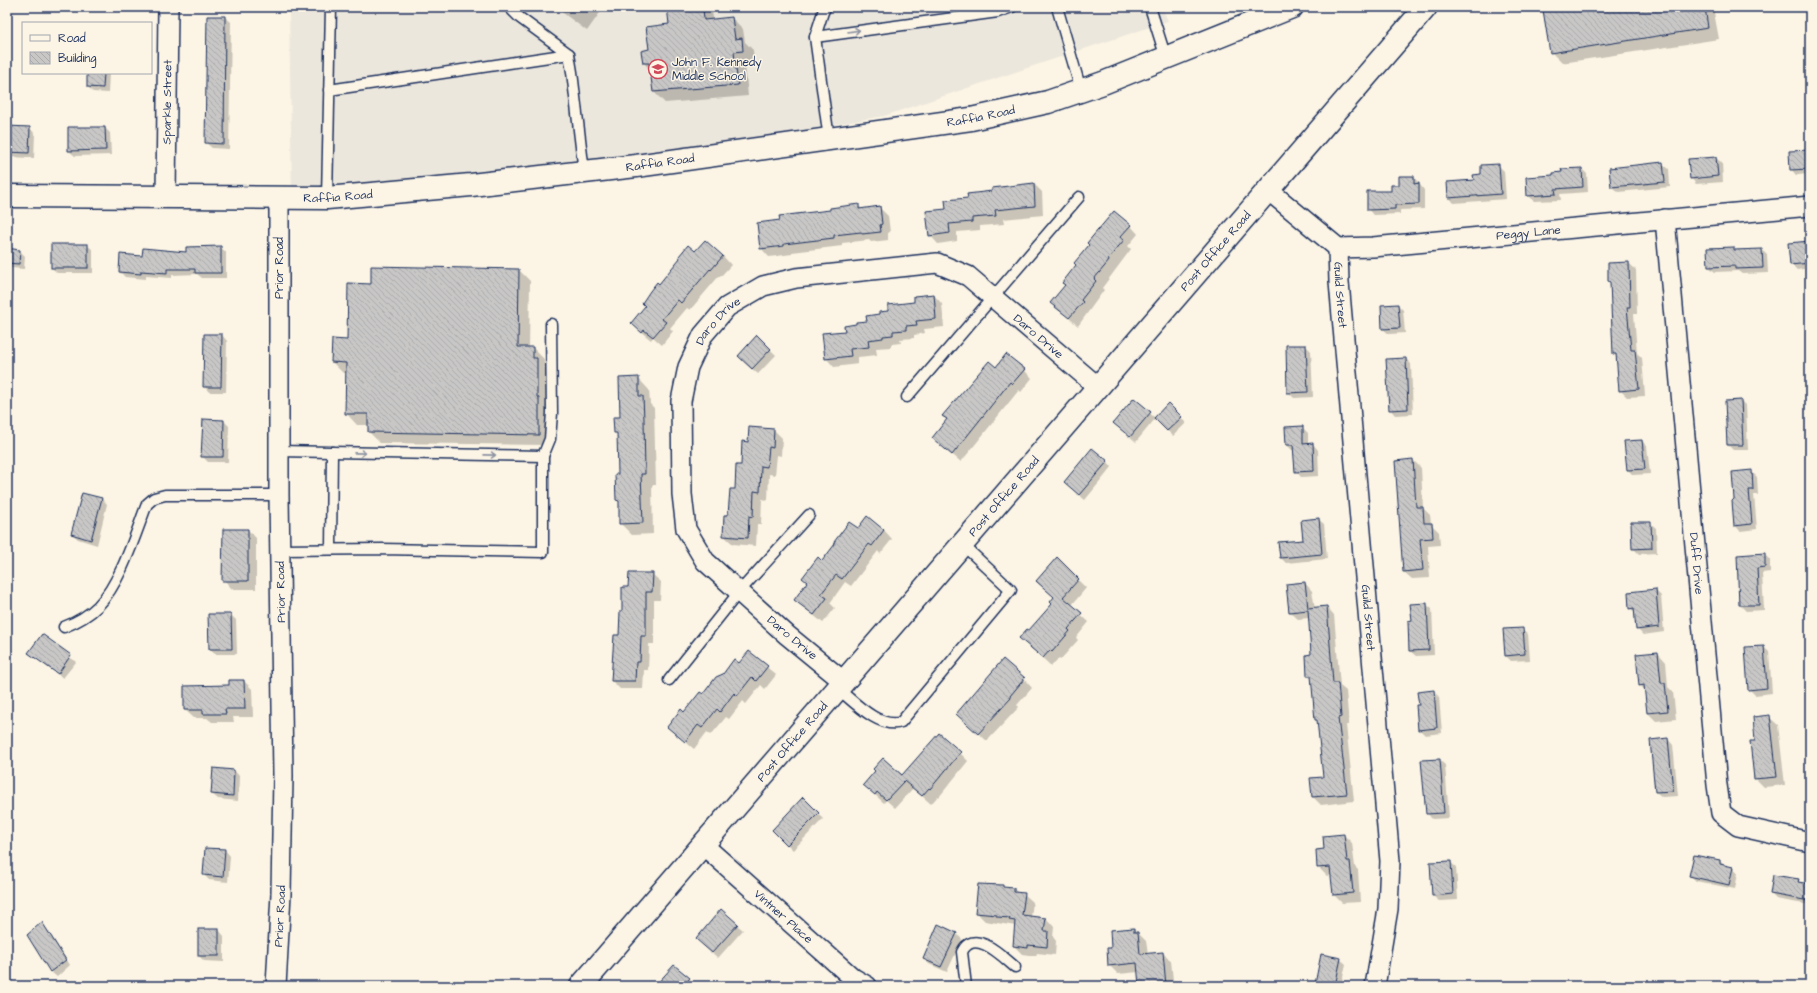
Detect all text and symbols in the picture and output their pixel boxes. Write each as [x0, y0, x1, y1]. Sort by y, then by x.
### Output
legend [22, 22, 152, 74]
one-way arrow [847, 28, 860, 35]
text: Road [58, 30, 86, 47]
text: Building [58, 50, 96, 68]
place label: John F. Kennedy Middle School [672, 54, 762, 85]
school or university icon: John F. Kennedy Middle School [647, 58, 669, 80]
street label: Sparkle Street [158, 59, 176, 144]
street label: Raffia Road [945, 101, 1016, 131]
street label: Raffia Road [625, 149, 696, 176]
street label: Raffia Road [303, 185, 373, 207]
street label: Post Office Road [1176, 207, 1255, 295]
street label: Peggy Lane [1495, 221, 1562, 244]
street label: Prior Road [271, 237, 288, 299]
street label: Guild Street [1330, 262, 1352, 329]
street label: Daro Drive [691, 292, 744, 348]
street label: Daro Drive [1010, 310, 1068, 363]
one-way arrow [353, 449, 366, 457]
one-way arrow [483, 451, 496, 459]
street label: Post Office Road [964, 453, 1043, 540]
street label: Duff Drive [1685, 532, 1708, 596]
street label: Prior Road [272, 561, 290, 623]
street label: Guild Street [1357, 584, 1380, 652]
street label: Daro Drive [763, 612, 821, 664]
street label: Post Office Road [753, 698, 831, 785]
street label: Prior Road [270, 885, 290, 947]
street label: Vintner Place [750, 885, 817, 948]

